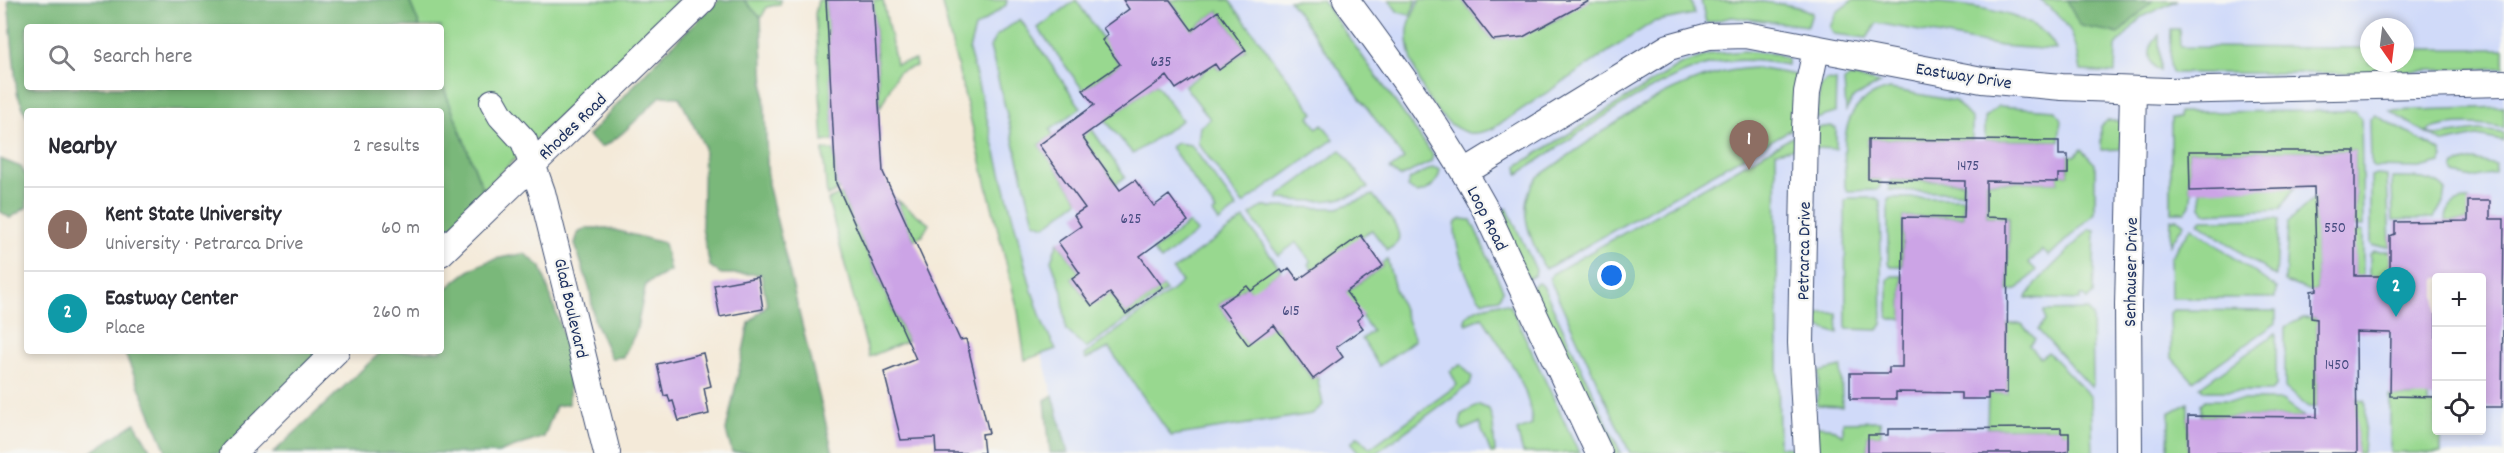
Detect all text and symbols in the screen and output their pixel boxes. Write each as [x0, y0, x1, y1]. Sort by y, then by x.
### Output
north arrow [2360, 18, 2414, 72]
search box [24, 24, 444, 90]
icon: search [45, 41, 78, 74]
text: Search here [93, 42, 192, 73]
house number: 635 [1151, 52, 1172, 74]
street label: Eastway Drive [1914, 58, 2014, 97]
street label: Rhodes Road [534, 89, 614, 167]
pin: 1 [1730, 120, 1768, 170]
text: Nearby [48, 129, 116, 166]
text: 2 results [353, 133, 420, 161]
house number: 1475 [1957, 156, 1979, 178]
street label: Loop Road [1459, 183, 1513, 256]
text: Kent State University [105, 200, 281, 231]
street label: Petrarca Drive [1792, 201, 1819, 301]
house number: 625 [1121, 209, 1141, 231]
text: 1 [65, 215, 70, 243]
text: 60 m [381, 215, 420, 243]
street label: Senhauser Drive [2119, 217, 2146, 327]
house number: 550 [2324, 218, 2346, 240]
text: University · Petrarca Drive [105, 231, 303, 259]
street label: Glad Boulevard [546, 256, 593, 361]
your location [1597, 261, 1626, 290]
pin: 2 [2376, 268, 2416, 317]
map controls [2432, 273, 2486, 435]
button: + [2432, 273, 2486, 327]
text: Eastway Center [105, 284, 238, 315]
text: 2 [63, 299, 72, 327]
text: 260 m [372, 299, 420, 327]
house number: 615 [1282, 301, 1300, 323]
text: Place [105, 315, 145, 343]
button: − [2432, 327, 2486, 381]
house number: 1450 [2325, 355, 2349, 377]
button: locate [2432, 381, 2486, 435]

